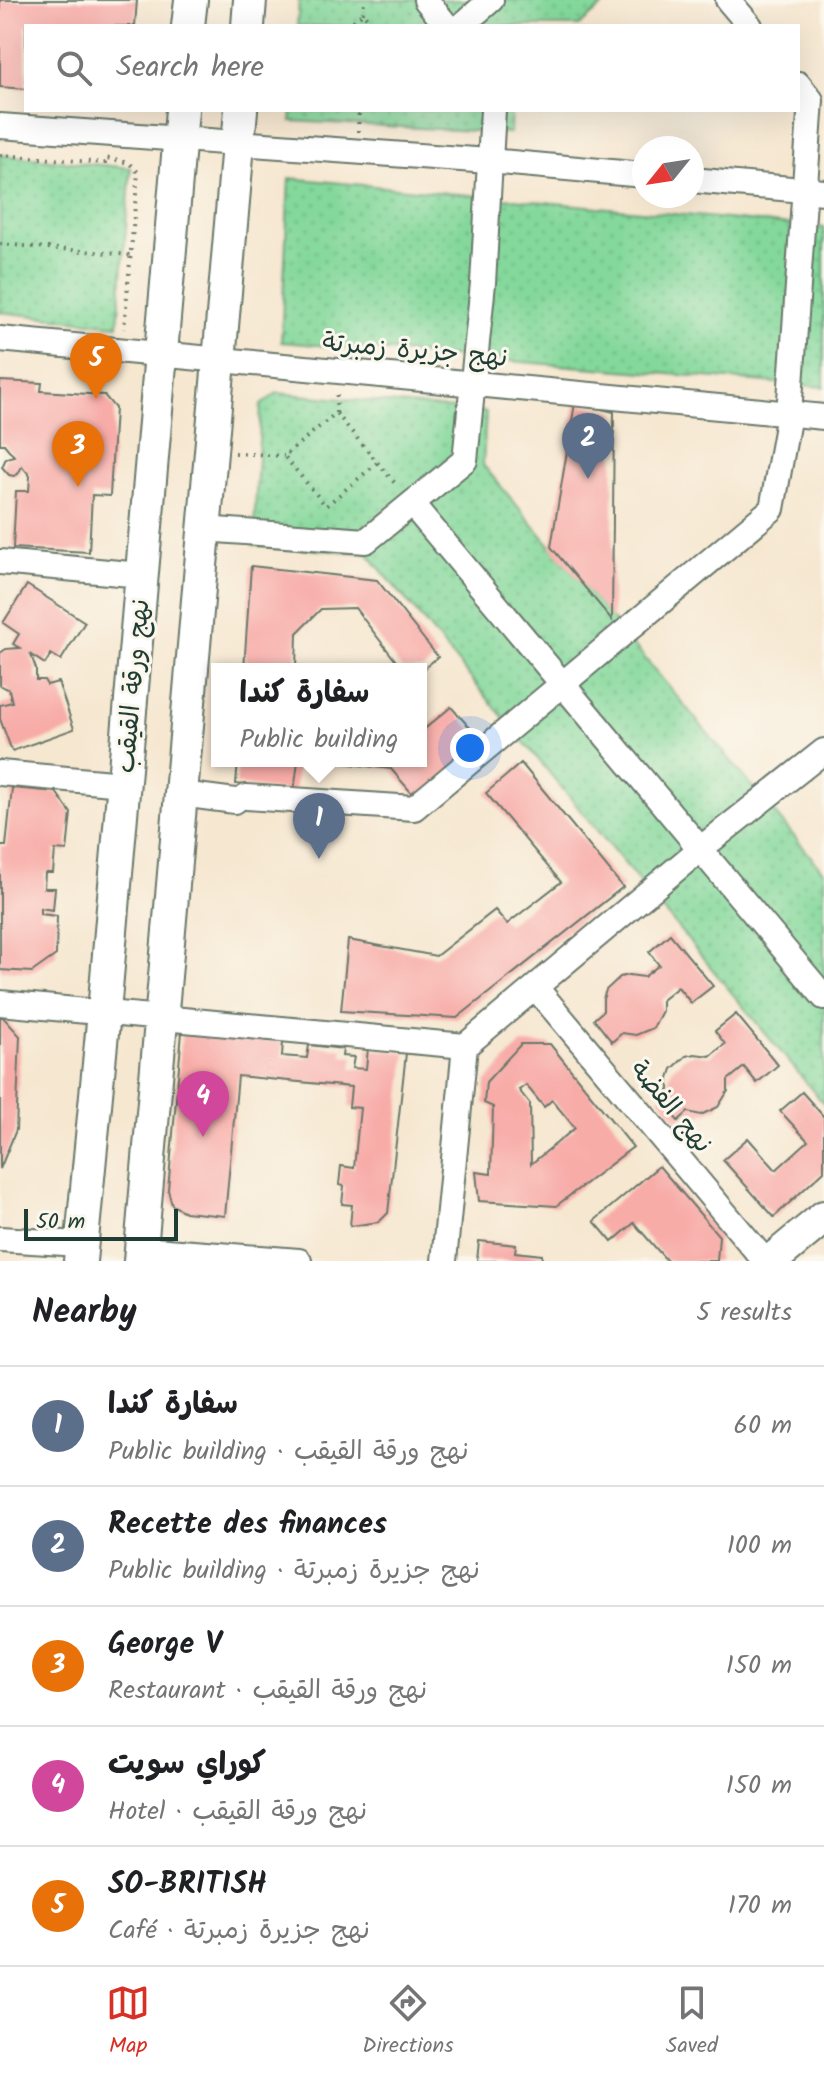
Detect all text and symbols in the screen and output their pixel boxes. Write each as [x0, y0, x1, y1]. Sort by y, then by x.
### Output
search box [24, 24, 800, 112]
text: Search here [116, 44, 264, 92]
icon: search [52, 46, 96, 90]
north arrow [632, 136, 704, 208]
street label: نهج جزيرة زمبرتة [320, 322, 509, 380]
pin: 5 [70, 333, 122, 399]
pin: 2 [562, 413, 614, 479]
pin: 3 [52, 421, 104, 487]
street label: نهج ورقة القيقب [105, 597, 163, 775]
popup [211, 663, 427, 767]
text: سفارة كندا [240, 670, 369, 718]
text: Public building [240, 719, 398, 761]
your location [450, 728, 490, 768]
pin: 1 [293, 793, 345, 859]
street label: نهج الفضة [619, 1051, 722, 1163]
pin: 4 [177, 1071, 229, 1137]
scale bar [24, 1205, 178, 1241]
text: 50 m [36, 1205, 85, 1240]
text: Nearby [32, 1286, 137, 1340]
text: 5 results [696, 1292, 792, 1334]
text: سفارة كندا [108, 1381, 238, 1429]
text: 1 [54, 1405, 62, 1447]
text: 60 m [733, 1405, 792, 1447]
text: Public building · نهج ورقة القيقب [108, 1431, 469, 1473]
text: Recette des finances [108, 1501, 387, 1549]
text: 2 [50, 1525, 66, 1567]
text: 100 m [727, 1525, 792, 1567]
text: Public building · نهج جزيرة زمبرتة [108, 1550, 480, 1592]
text: George V [108, 1621, 222, 1669]
text: 3 [51, 1645, 65, 1687]
text: 150 m [726, 1645, 792, 1687]
text: Restaurant · نهج ورقة القيقب [108, 1670, 427, 1712]
text: كوراي سويت [108, 1741, 266, 1789]
text: 4 [51, 1765, 65, 1807]
text: 150 m [726, 1765, 792, 1807]
text: Hotel · نهج ورقة القيقب [108, 1791, 367, 1833]
text: SO-BRITISH [108, 1861, 267, 1909]
text: 5 [51, 1885, 65, 1927]
text: 170 m [728, 1885, 792, 1927]
text: Café · نهج جزيرة زمبرتة [108, 1910, 370, 1952]
tab: Map [106, 1981, 150, 2064]
tab: Directions [362, 1981, 454, 2064]
tab: Saved [666, 1981, 718, 2064]

